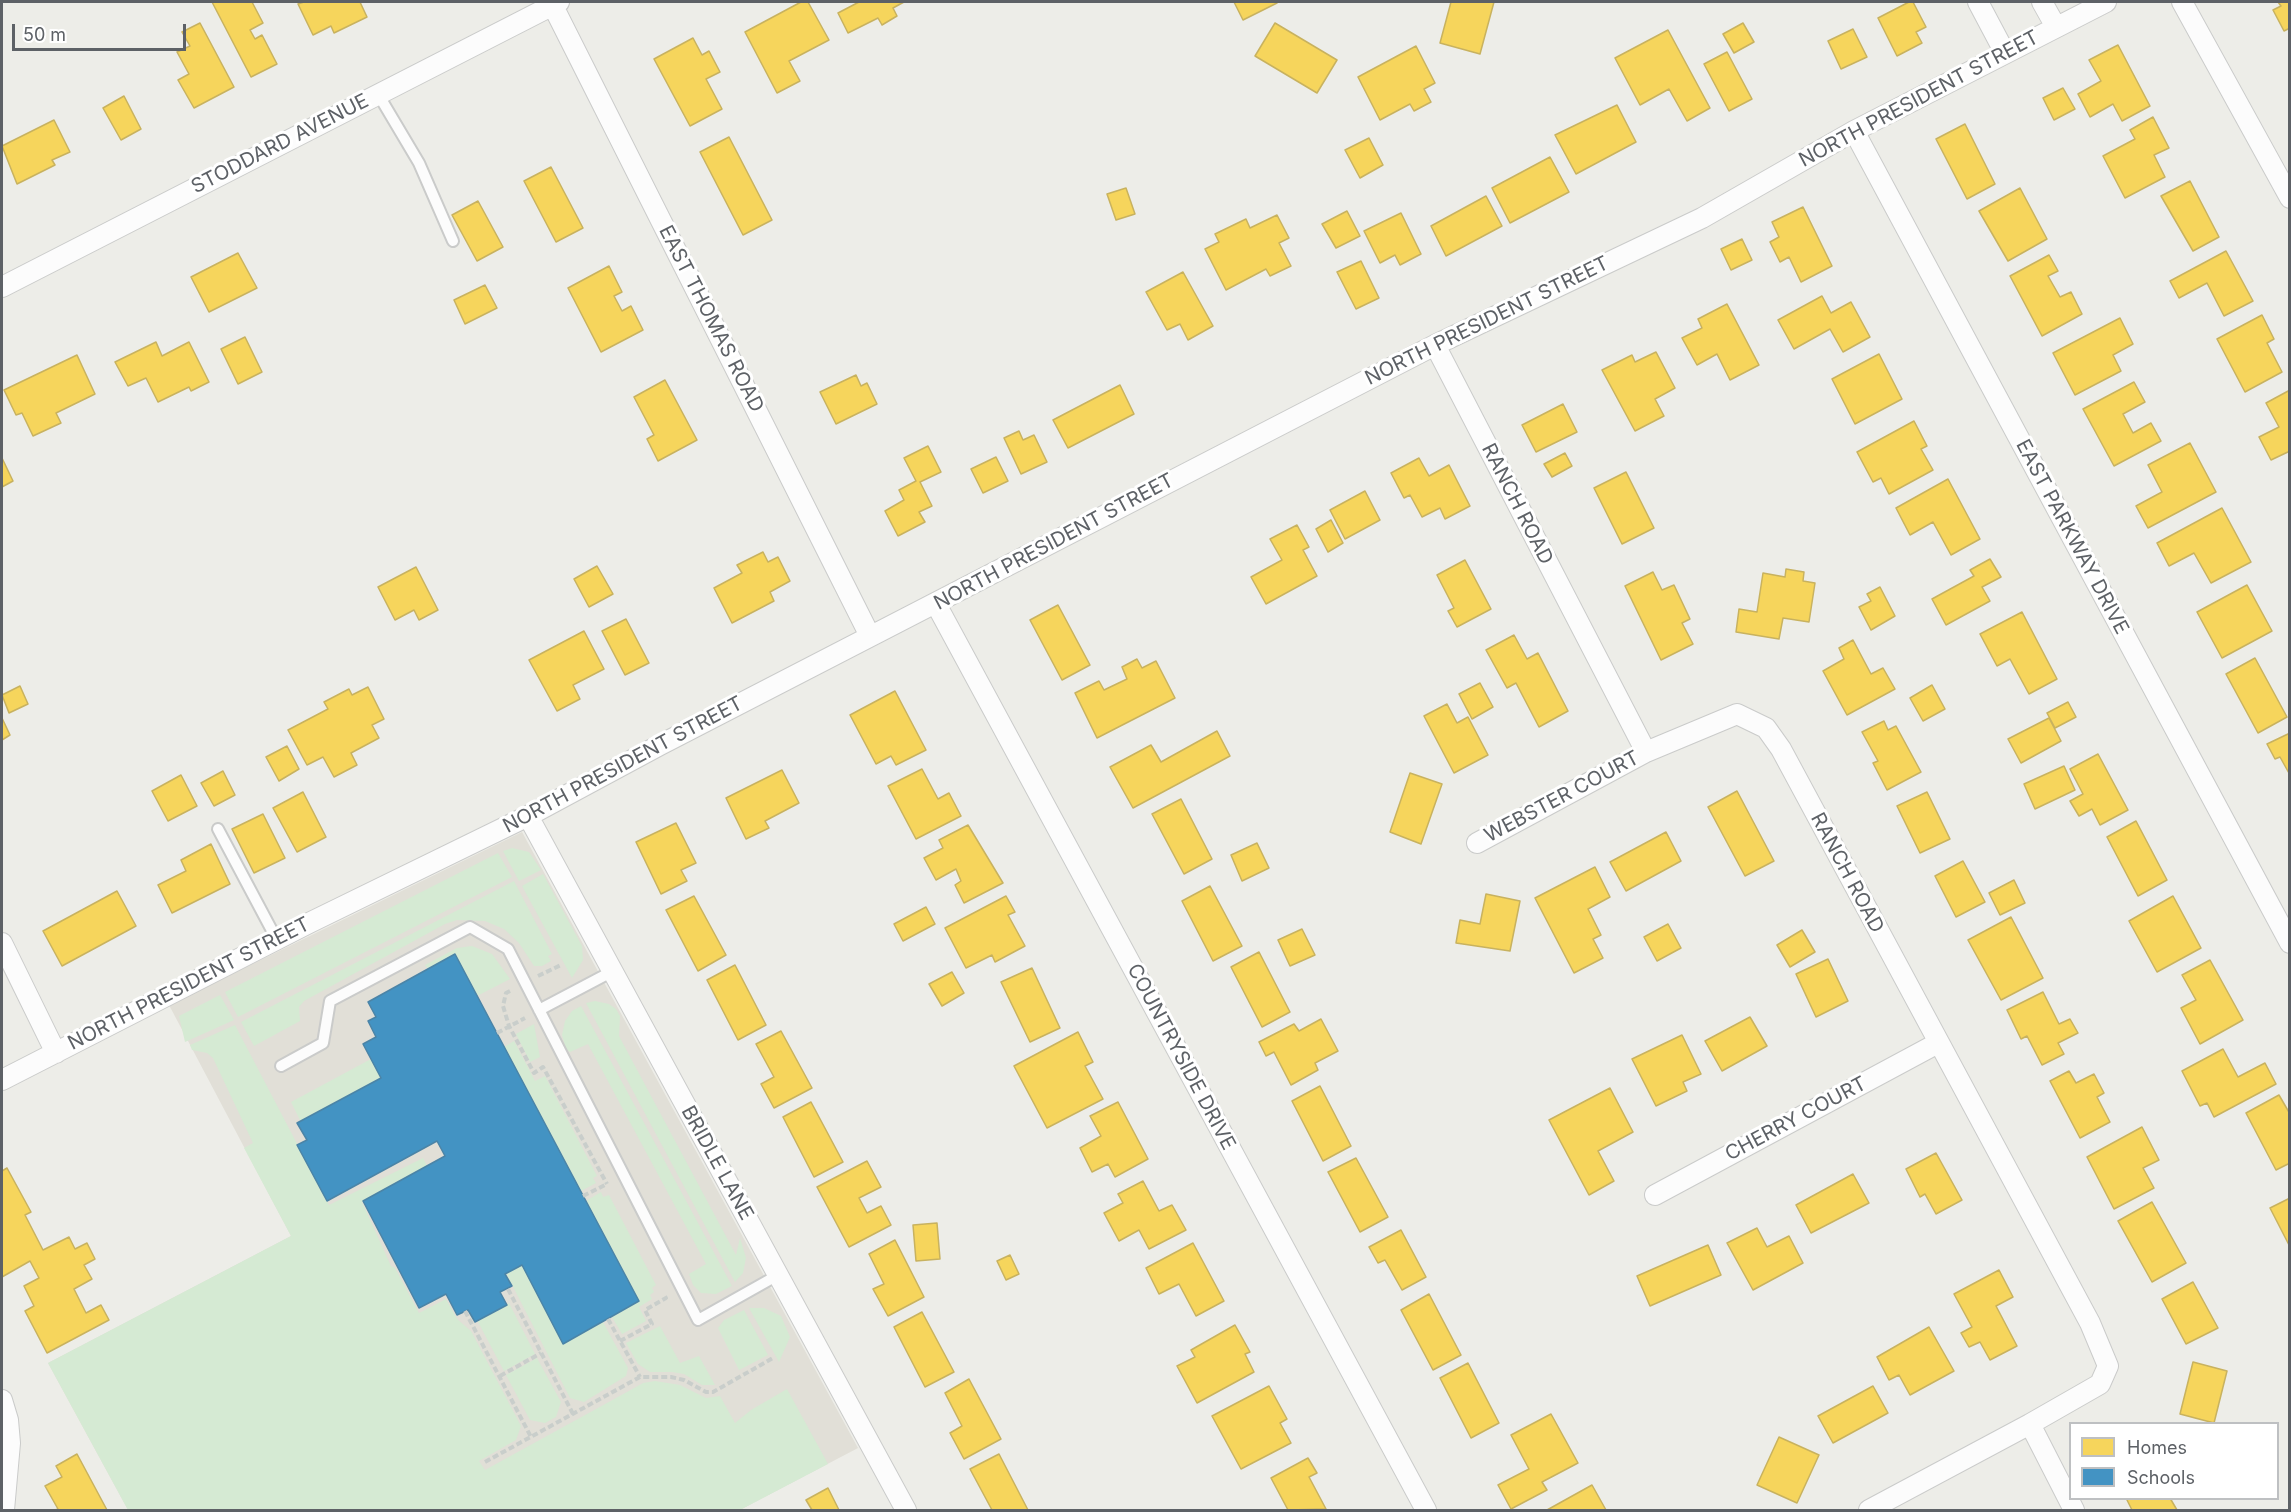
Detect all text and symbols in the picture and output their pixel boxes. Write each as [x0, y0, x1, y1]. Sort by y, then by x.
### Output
scale bar [15, 12, 189, 50]
text: 50 m [23, 24, 66, 45]
street label: NORTH PRESIDENT STREET [1795, 25, 2043, 173]
street label: STODDARD AVENUE [187, 89, 373, 199]
street label: EAST THOMAS ROAD [653, 222, 769, 416]
street label: NORTH PRESIDENT STREET [1361, 251, 1613, 391]
street label: EAST PARKWAY DRIVE [2010, 435, 2134, 639]
street label: RANCH ROAD [1476, 440, 1558, 568]
street label: NORTH PRESIDENT STREET [930, 468, 1178, 616]
street label: NORTH PRESIDENT STREET [499, 691, 747, 839]
street label: WEBSTER COURT [1481, 746, 1643, 848]
street label: RANCH ROAD [1805, 809, 1889, 937]
street label: NORTH PRESIDENT STREET [64, 912, 314, 1056]
street label: COUNTRYSIDE DRIVE [1122, 960, 1240, 1154]
street label: CHERRY COURT [1721, 1072, 1871, 1166]
street label: BRIDLE LANE [676, 1102, 758, 1224]
legend [2069, 1422, 2279, 1500]
text: Homes [2127, 1437, 2187, 1458]
text: Schools [2127, 1467, 2195, 1488]

